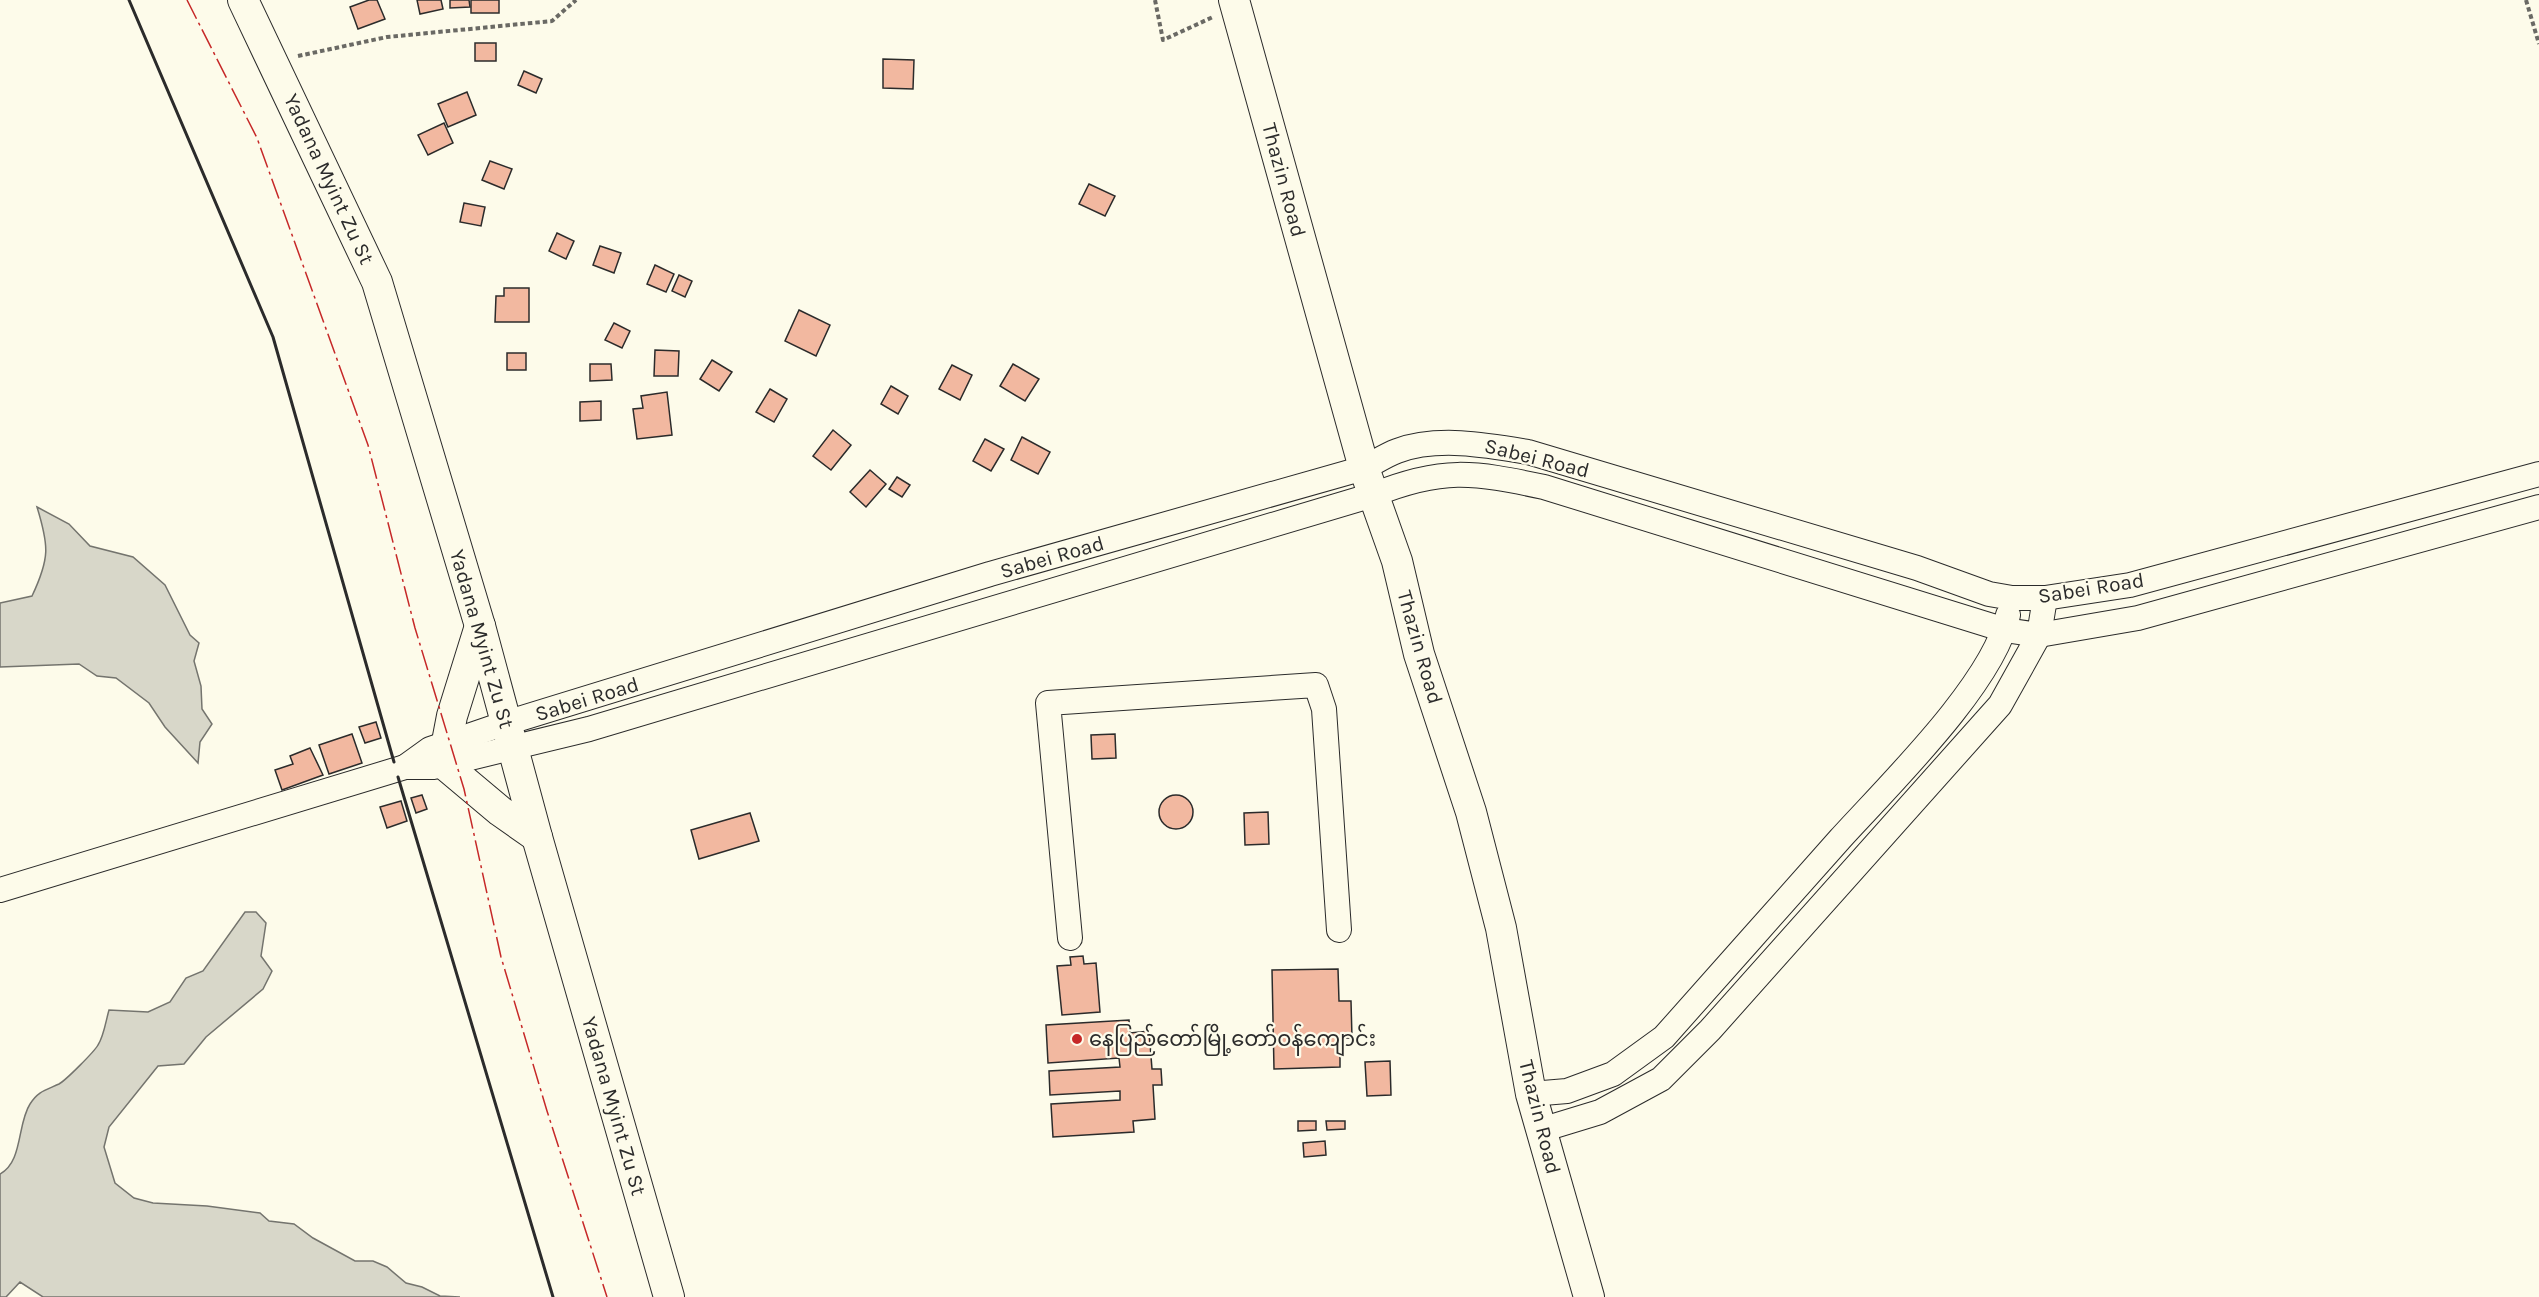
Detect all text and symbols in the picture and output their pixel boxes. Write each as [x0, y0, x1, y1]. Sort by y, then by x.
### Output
street label: Yadana Myint Zu St [279, 90, 379, 268]
street label: Thazin Road [1257, 120, 1311, 240]
street label: Sabei Road [1482, 433, 1592, 483]
street label: Sabei Road [997, 531, 1107, 583]
street label: Yadana Myint Zu St [445, 547, 519, 731]
street label: Sabei Road [2036, 568, 2146, 608]
street label: Thazin Road [1392, 587, 1448, 707]
street label: Sabei Road [532, 672, 642, 726]
street label: Yadana Myint Zu St [577, 1014, 651, 1198]
place label: နေပြည်တော်မြို့တော်ဝန်ကျောင်း [1089, 1023, 1376, 1057]
marker: နေပြည်တော်မြို့တော်ဝန်ကျောင်း [1070, 1032, 1084, 1046]
street label: Thazin Road [1514, 1057, 1566, 1177]

